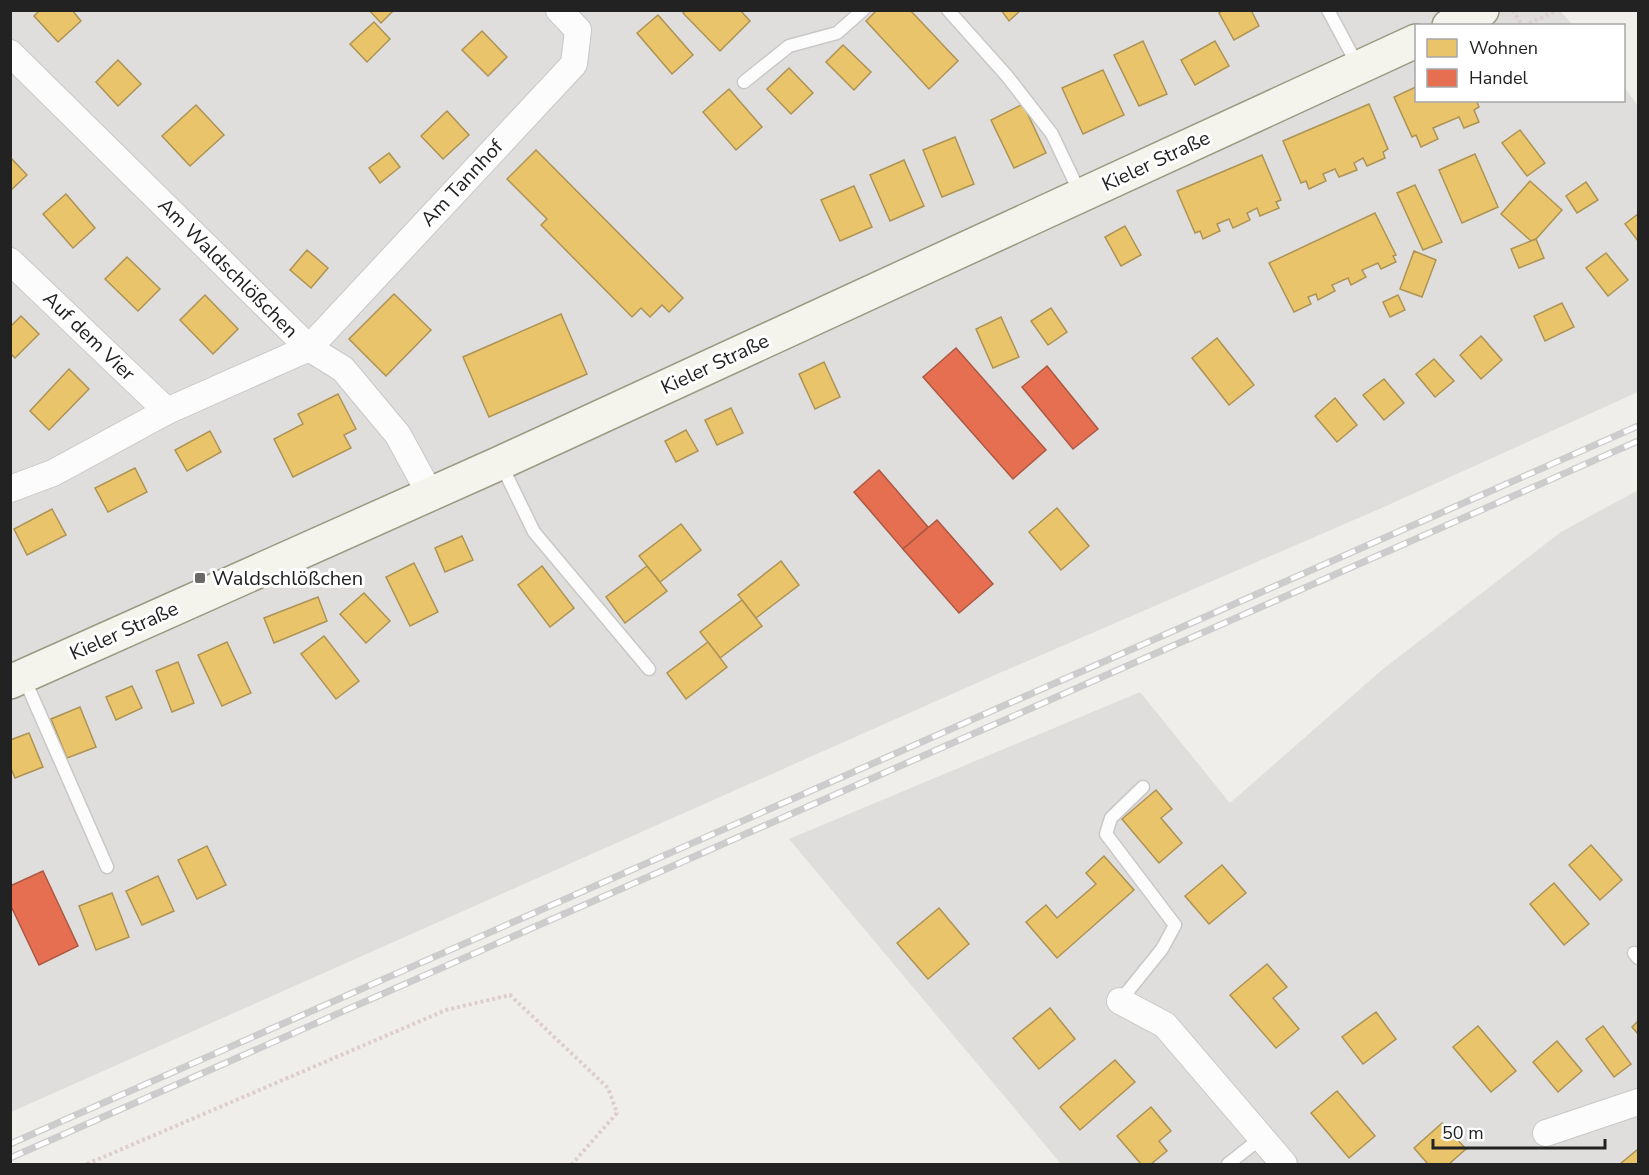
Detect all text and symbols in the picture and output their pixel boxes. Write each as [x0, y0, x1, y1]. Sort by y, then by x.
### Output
legend [1415, 24, 1625, 102]
text: Wohnen [1469, 36, 1538, 60]
text: Handel [1469, 66, 1529, 90]
street label: Kieler Straße [1098, 124, 1214, 198]
street label: Am Tannhof [415, 133, 510, 232]
street label: Am Waldschlößchen [152, 192, 304, 344]
street label: Auf dem Vier [37, 285, 141, 387]
street label: Kieler Straße [657, 327, 773, 401]
place label: Waldschlößchen [212, 565, 363, 592]
marker: Waldschlößchen [193, 571, 207, 585]
street label: Kieler Straße [65, 595, 183, 667]
scale bar [1433, 1112, 1606, 1150]
text: 50 m [1442, 1121, 1484, 1145]

